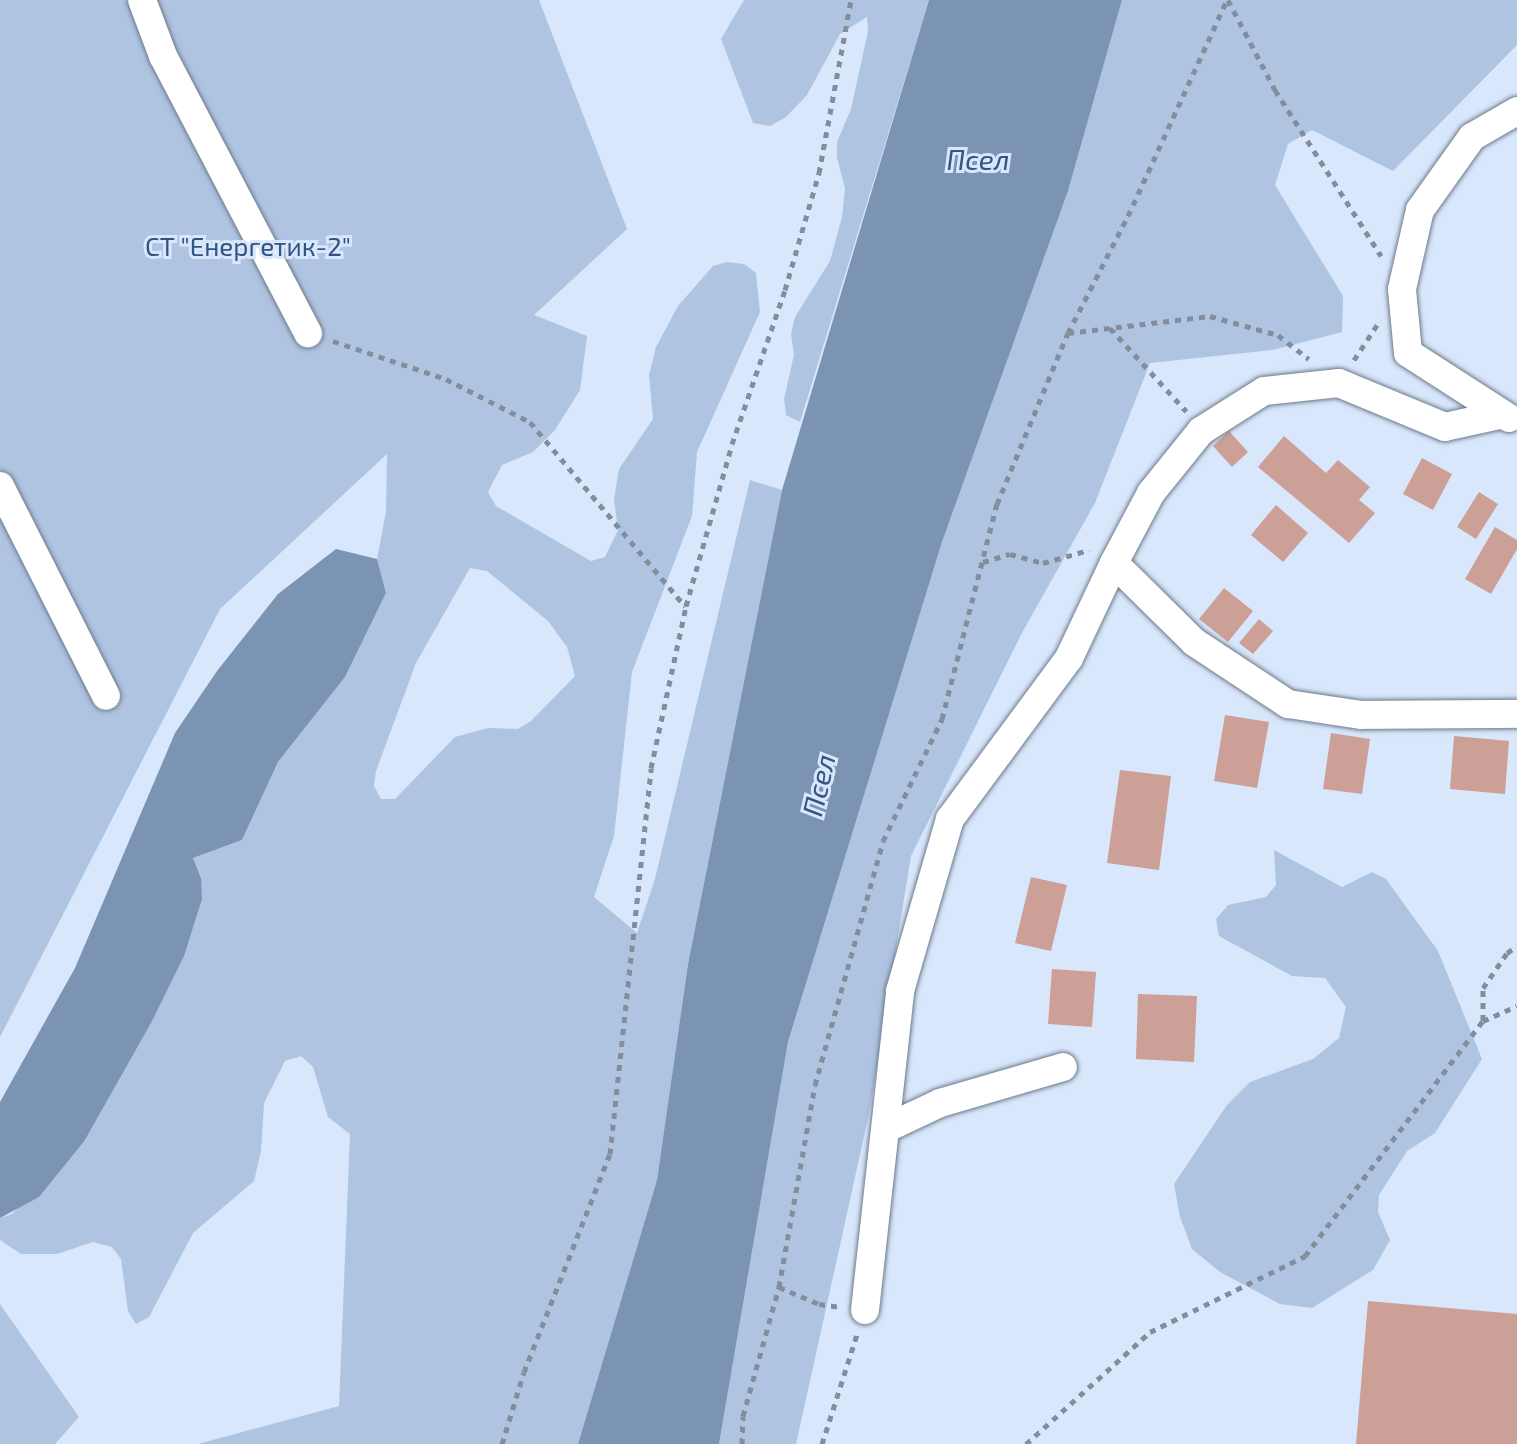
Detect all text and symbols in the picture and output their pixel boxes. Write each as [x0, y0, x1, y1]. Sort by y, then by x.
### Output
water label: Псел [947, 142, 1009, 176]
park label: СТ "Енергетик-2" [145, 230, 351, 262]
water label: Псел [795, 751, 841, 819]

